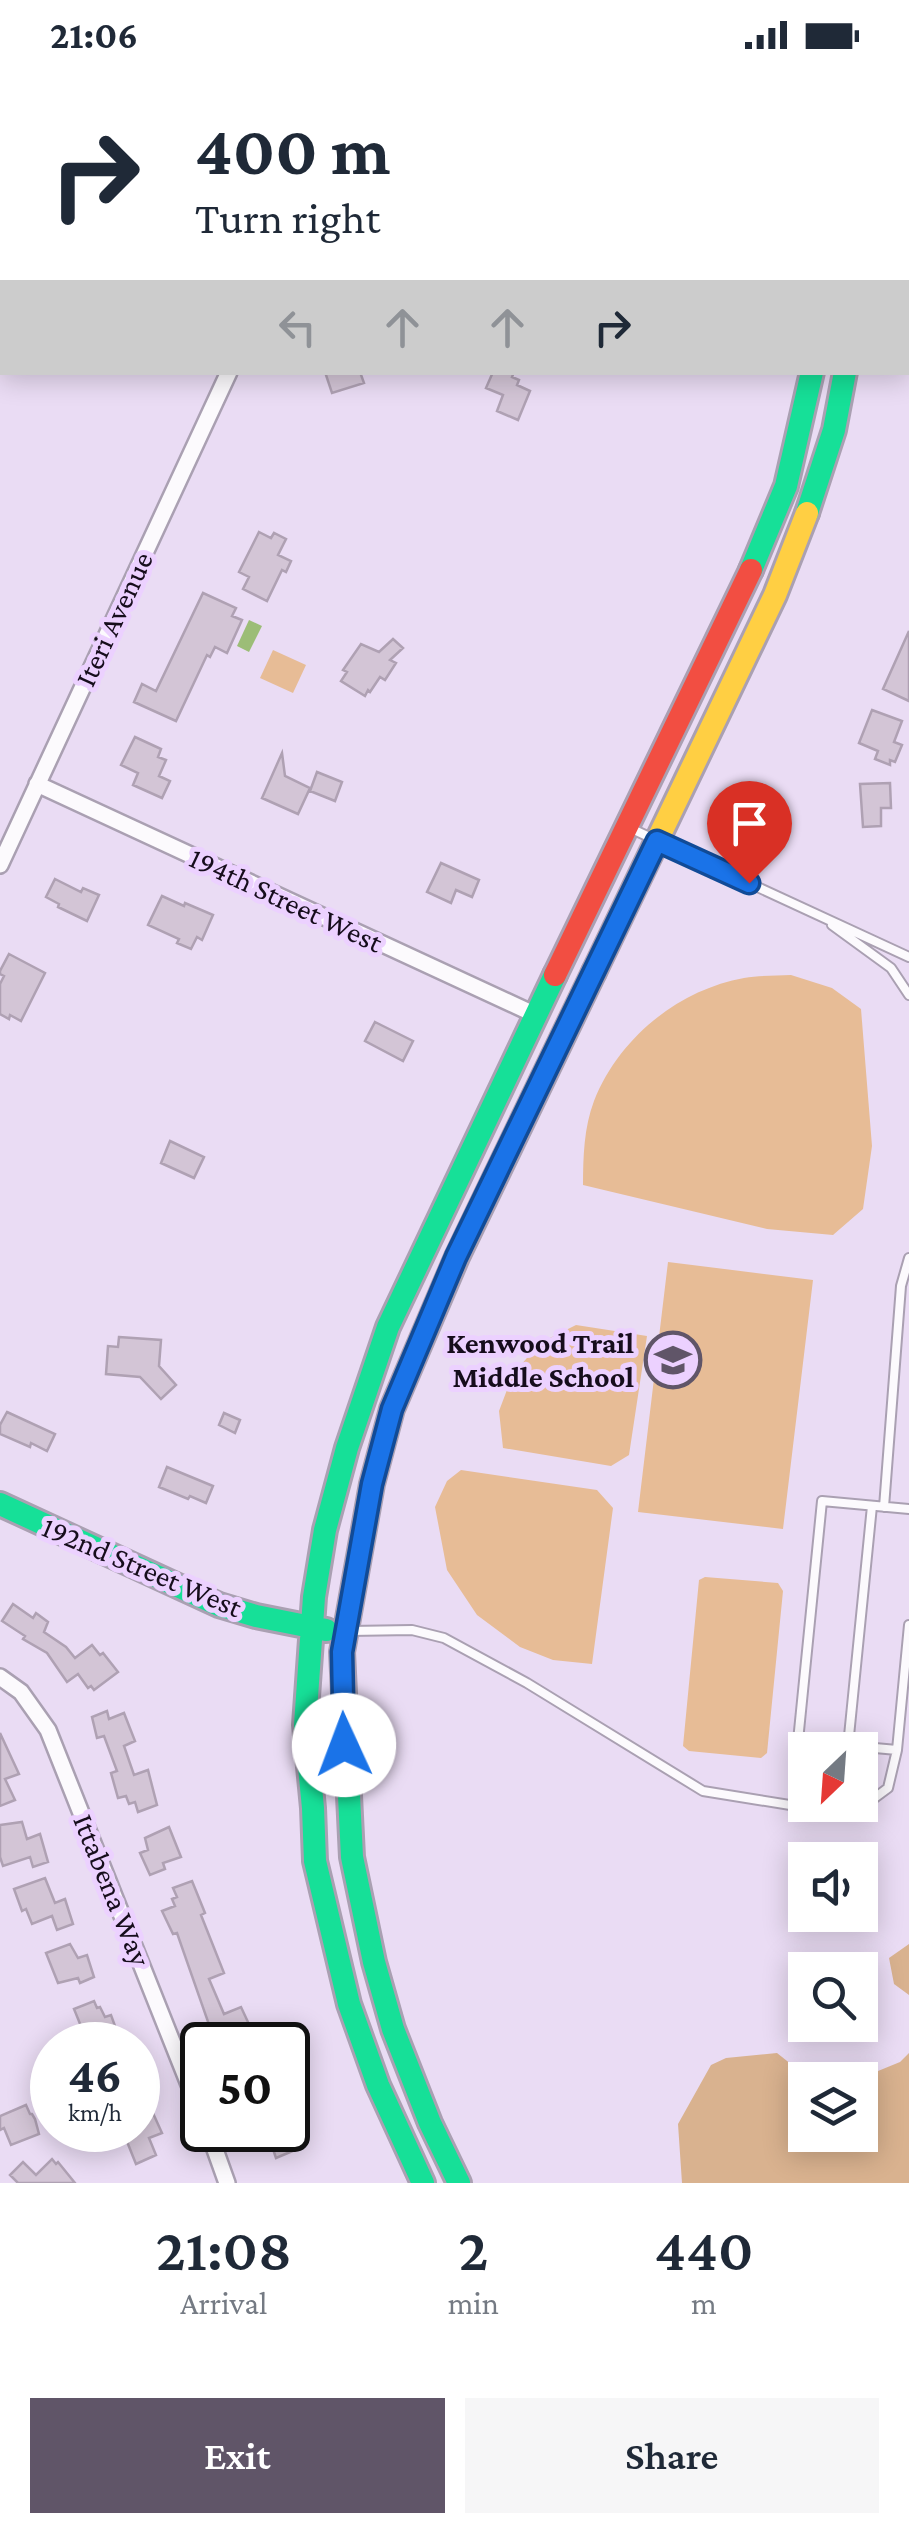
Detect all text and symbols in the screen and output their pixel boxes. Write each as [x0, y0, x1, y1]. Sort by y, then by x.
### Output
text: 21:06 [50, 14, 138, 56]
icon: right [30, 110, 160, 240]
text: 400 m [195, 111, 391, 189]
text: Turn right [195, 193, 380, 243]
icon: left [270, 300, 325, 355]
icon: ahead [375, 300, 430, 355]
icon: ahead [480, 300, 535, 355]
icon: right [585, 300, 640, 355]
street label: Iteri Avenue [68, 546, 159, 691]
pin [707, 781, 792, 884]
icon: arrive [722, 796, 777, 851]
street label: 194th Street West [185, 840, 389, 959]
place label: Kenwood Trail Middle School [446, 1326, 634, 1393]
school or university icon: Kenwood Trail Middle School [643, 1330, 703, 1390]
street label: 192nd Street West [37, 1510, 248, 1624]
position arrow [292, 1693, 396, 1797]
north arrow [788, 1732, 878, 1822]
map controls [788, 1732, 878, 2152]
street label: Ittabena Way [66, 1809, 158, 1971]
button: sound [788, 1842, 878, 1932]
button: search [788, 1952, 878, 2042]
speed limit sign: 50 [180, 2022, 310, 2152]
text: 46 [68, 2047, 122, 2103]
button: layers [788, 2062, 878, 2152]
text: km/h [68, 2099, 122, 2126]
text: 21:08 [156, 2216, 292, 2283]
text: 2 [458, 2216, 488, 2283]
text: 440 [655, 2216, 753, 2283]
text: Arrival [180, 2285, 267, 2321]
text: min [448, 2285, 499, 2321]
text: m [691, 2285, 717, 2321]
button: Exit [30, 2398, 445, 2513]
button: Share [465, 2398, 879, 2513]

